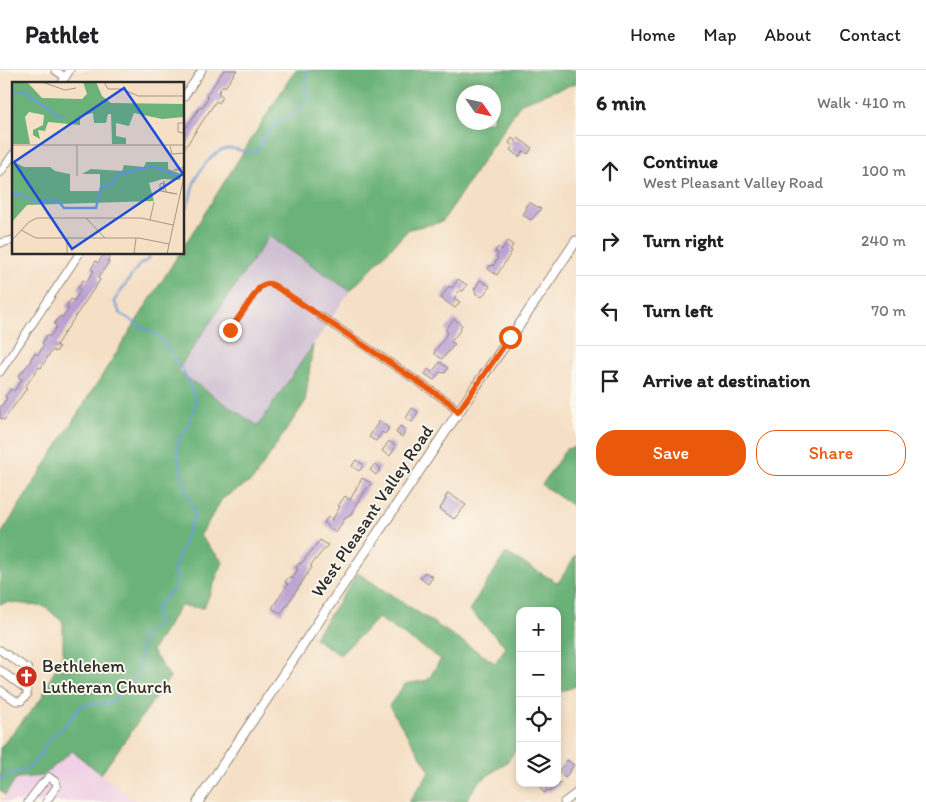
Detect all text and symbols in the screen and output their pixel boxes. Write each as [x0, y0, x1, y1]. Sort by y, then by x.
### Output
text: Pathlet [25, 20, 99, 49]
text: Home [630, 24, 676, 46]
text: Map [704, 24, 737, 46]
text: About [765, 24, 811, 46]
text: Contact [839, 24, 901, 46]
inset map [12, 82, 185, 255]
north arrow [456, 85, 501, 130]
text: 6 min [596, 90, 646, 115]
text: Walk · 410 m [817, 93, 906, 112]
text: Continue [643, 150, 718, 173]
icon: ahead [596, 157, 624, 185]
text: 100 m [862, 161, 906, 180]
text: West Pleasant Valley Road [643, 173, 823, 192]
icon: right [596, 227, 624, 255]
text: Turn right [643, 229, 724, 252]
text: 240 m [861, 231, 906, 250]
icon: left [596, 297, 624, 325]
text: Turn left [643, 299, 713, 322]
text: 70 m [871, 301, 906, 320]
route end [219, 319, 242, 342]
route start [499, 326, 522, 349]
icon: arrive [596, 367, 624, 395]
text: Arrive at destination [643, 369, 810, 392]
street label: West Pleasant Valley Road [306, 421, 438, 601]
button: Save [596, 430, 746, 476]
button: Share [756, 430, 906, 476]
map controls [516, 607, 561, 787]
button: + [516, 607, 561, 652]
button: − [516, 652, 561, 697]
place label: Bethlehem Lutheran Church [42, 655, 172, 698]
church icon: Bethlehem Lutheran Church [14, 664, 38, 688]
button: locate [516, 697, 561, 742]
button: layers [516, 742, 561, 787]

